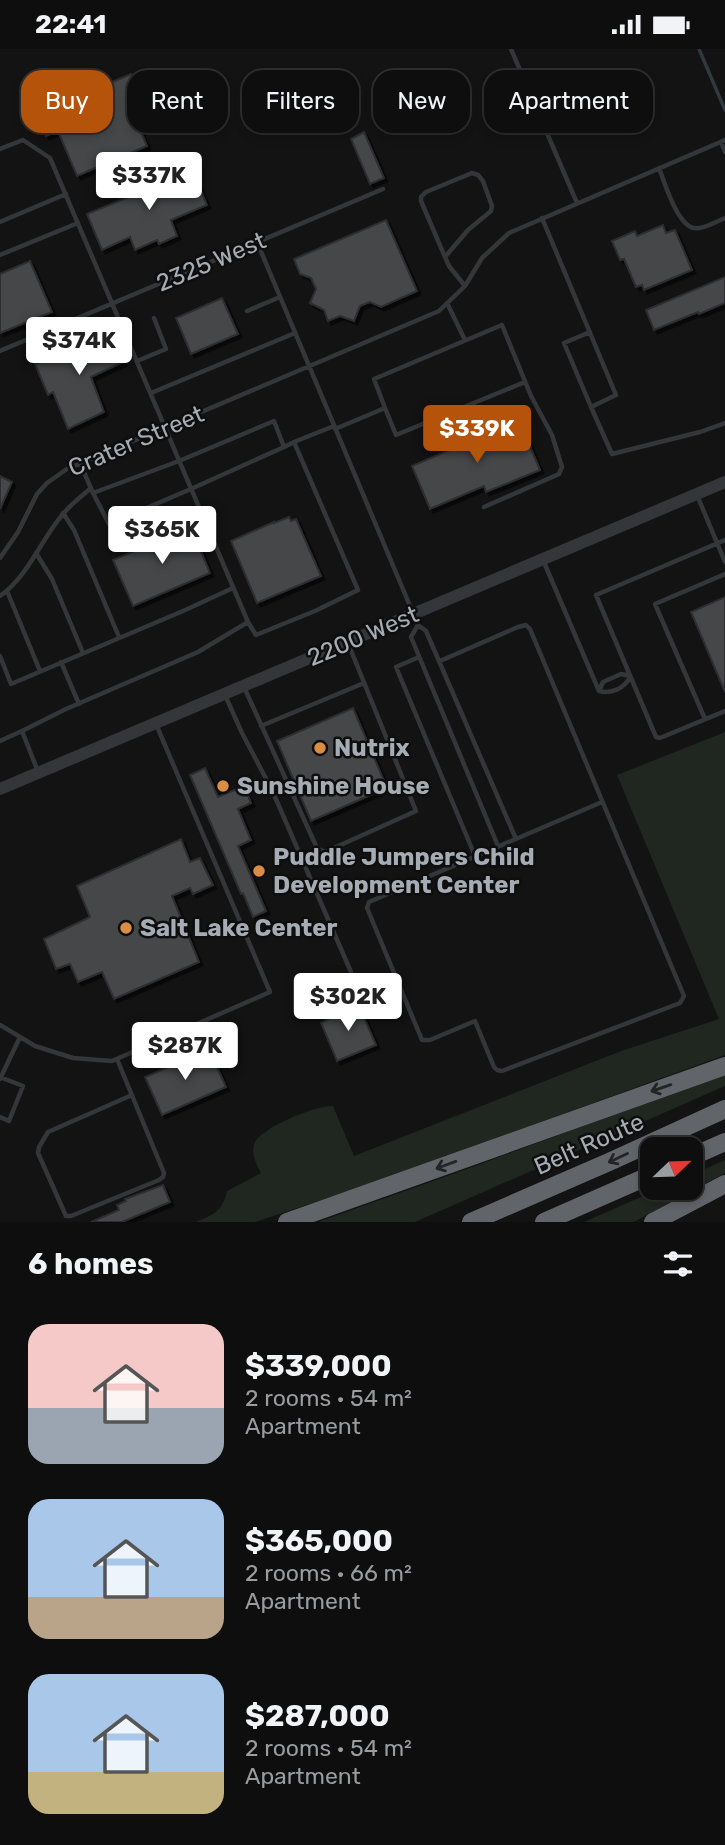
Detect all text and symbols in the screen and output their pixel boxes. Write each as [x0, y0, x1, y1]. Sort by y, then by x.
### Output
text: 22:41 [35, 9, 106, 40]
chip: Buy [21, 70, 113, 133]
chip: Rent [127, 70, 228, 133]
chip: Filters [242, 70, 359, 133]
chip: New [373, 70, 470, 133]
chip: Apartment [484, 70, 653, 133]
pin: $337K [100, 153, 198, 212]
text: $337K [112, 161, 186, 189]
street label: 2325 West [152, 226, 270, 298]
pin: $374K [30, 317, 128, 377]
text: $374K [42, 326, 116, 354]
street label: Crater Street [64, 400, 208, 482]
pin: $339K [428, 405, 526, 465]
text: $339K [439, 414, 515, 442]
pin: $365K [113, 507, 211, 566]
text: $365K [124, 515, 200, 543]
street label: 2200 West [303, 600, 423, 672]
place label: Nutrix [334, 734, 410, 762]
marker: Nutrix [312, 740, 328, 756]
place label: Sunshine House [237, 772, 430, 800]
marker: Sunshine House [215, 778, 231, 794]
place label: Puddle Jumpers Child Development Center [273, 843, 535, 899]
marker: Puddle Jumpers Child Development Center [251, 863, 267, 879]
place label: Salt Lake Center [140, 914, 337, 942]
marker: Salt Lake Center [118, 920, 134, 936]
pin: $302K [299, 974, 397, 1033]
text: $302K [310, 982, 386, 1010]
pin: $287K [136, 1023, 234, 1082]
text: $287K [148, 1031, 222, 1059]
one-way arrow [650, 1083, 672, 1095]
street label: Belt Route [530, 1107, 648, 1181]
north arrow [640, 1137, 704, 1201]
map controls [640, 1137, 703, 1200]
one-way arrow [608, 1152, 630, 1165]
one-way arrow [436, 1160, 458, 1172]
icon: filters [659, 1245, 697, 1283]
text: 6 homes [28, 1246, 154, 1282]
text: $339,000 [245, 1348, 392, 1384]
icon: home [84, 1352, 168, 1436]
text: 2 rooms · 54 m² [245, 1384, 412, 1412]
text: Apartment [245, 1412, 361, 1440]
text: $365,000 [245, 1523, 393, 1559]
icon: home [84, 1527, 168, 1611]
text: 2 rooms · 66 m² [245, 1559, 412, 1587]
text: Apartment [245, 1587, 361, 1615]
text: $287,000 [245, 1698, 390, 1734]
icon: home [84, 1702, 168, 1786]
text: 2 rooms · 54 m² [245, 1734, 412, 1762]
text: Apartment [245, 1762, 361, 1790]

